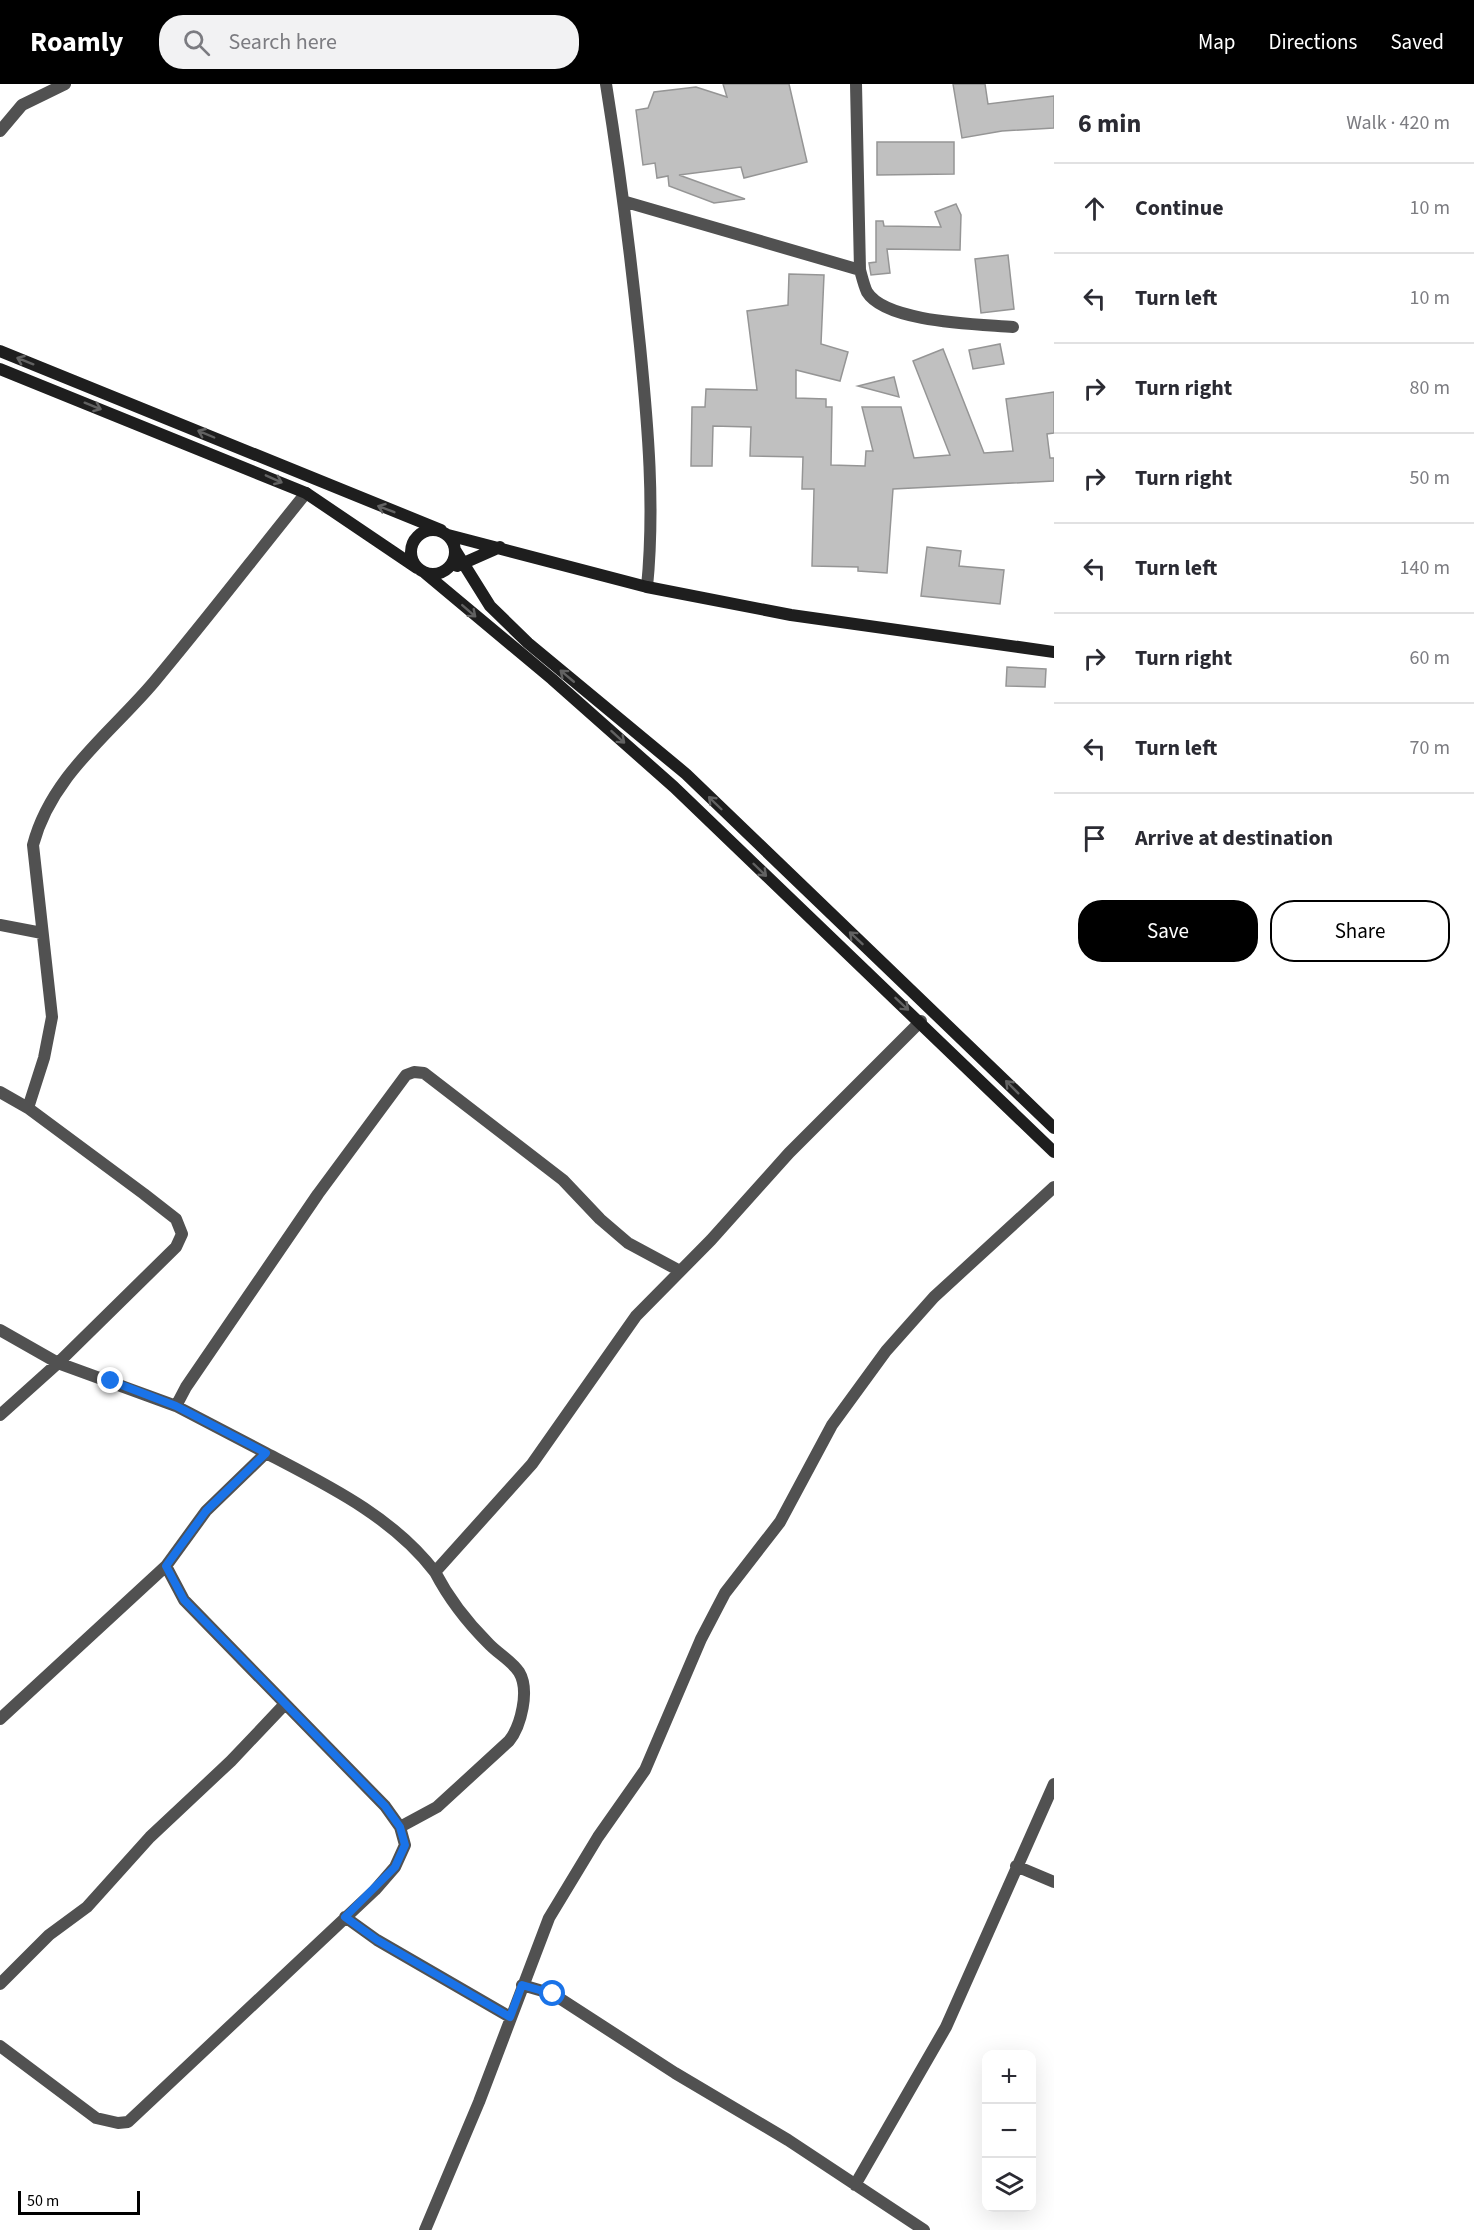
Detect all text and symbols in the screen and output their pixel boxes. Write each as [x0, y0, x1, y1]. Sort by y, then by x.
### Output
search box [159, 15, 579, 69]
text: Roamly [30, 22, 123, 62]
icon: search [180, 26, 213, 59]
text: Search here [228, 26, 337, 58]
text: Map [1198, 27, 1236, 57]
text: Directions [1269, 27, 1357, 57]
text: Saved [1390, 27, 1444, 57]
text: 6 min [1078, 105, 1141, 142]
text: Walk · 420 m [1346, 109, 1450, 137]
icon: ahead [1078, 192, 1111, 225]
text: Continue [1135, 192, 1224, 224]
text: 10 m [1410, 194, 1450, 222]
icon: left [1078, 282, 1111, 315]
text: Turn left [1135, 282, 1217, 314]
text: 10 m [1410, 284, 1450, 312]
one-way arrow [17, 355, 35, 366]
icon: right [1078, 372, 1111, 405]
text: Turn right [1135, 372, 1232, 404]
text: 80 m [1410, 374, 1450, 402]
one-way arrow [84, 402, 102, 413]
one-way arrow [198, 428, 216, 439]
icon: right [1078, 462, 1111, 495]
text: Turn right [1135, 462, 1232, 494]
text: 50 m [1410, 464, 1450, 492]
one-way arrow [265, 474, 283, 485]
one-way arrow [377, 503, 396, 514]
icon: left [1078, 552, 1111, 585]
text: Turn left [1135, 552, 1217, 584]
text: 140 m [1400, 554, 1450, 582]
one-way arrow [461, 604, 476, 618]
icon: right [1078, 642, 1111, 675]
text: Turn right [1135, 642, 1232, 674]
text: 60 m [1410, 644, 1450, 672]
one-way arrow [560, 669, 576, 682]
one-way arrow [610, 730, 625, 744]
icon: left [1078, 732, 1111, 765]
text: Turn left [1135, 732, 1217, 764]
text: 70 m [1410, 734, 1450, 762]
one-way arrow [708, 795, 723, 810]
icon: arrive [1078, 822, 1111, 855]
text: Arrive at destination [1135, 822, 1333, 854]
one-way arrow [753, 863, 768, 877]
button: Save [1078, 900, 1258, 962]
button: Share [1270, 900, 1450, 962]
one-way arrow [849, 931, 864, 945]
one-way arrow [895, 997, 910, 1011]
one-way arrow [1005, 1079, 1020, 1094]
route end [97, 1367, 123, 1393]
route start [539, 1980, 565, 2006]
map controls [982, 2050, 1036, 2212]
button: + [982, 2050, 1036, 2104]
button: − [982, 2104, 1036, 2158]
button: layers [982, 2158, 1036, 2212]
scale bar [18, 2188, 140, 2216]
text: 50 m [27, 2190, 59, 2212]

